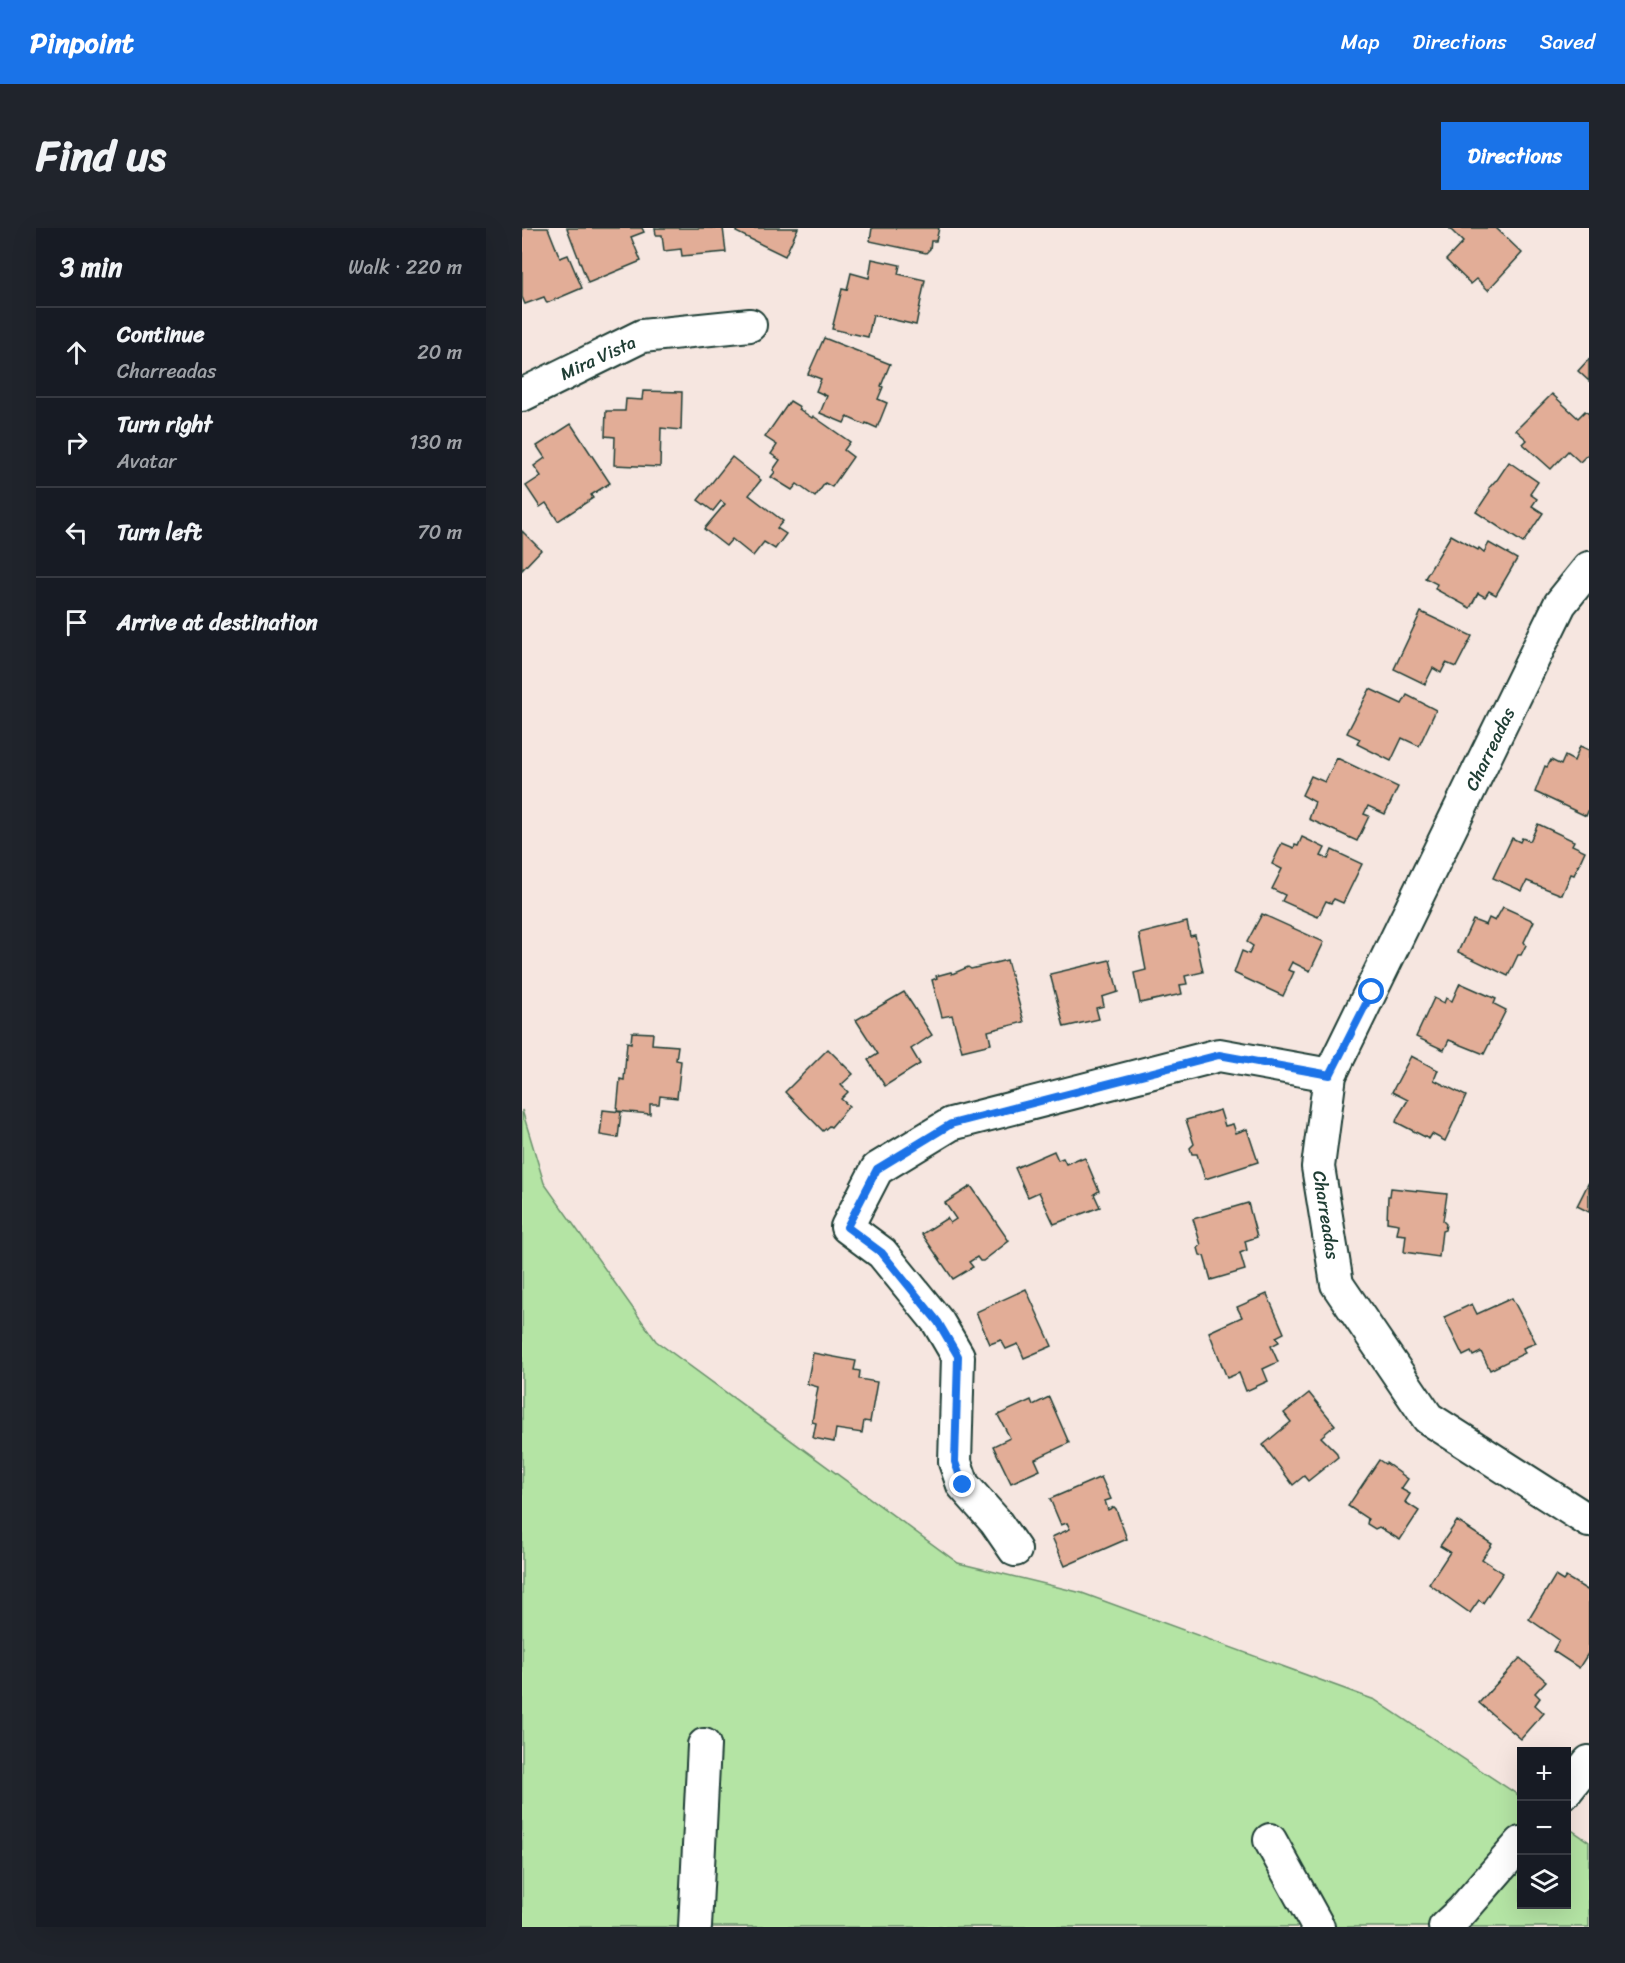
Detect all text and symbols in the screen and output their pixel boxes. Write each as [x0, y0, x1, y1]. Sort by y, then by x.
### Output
text: Pinpoint [30, 18, 134, 67]
text: Map [1341, 23, 1379, 61]
text: Directions [1412, 23, 1507, 61]
text: Saved [1540, 23, 1595, 61]
text: Find us [36, 119, 166, 193]
button: Directions [1441, 122, 1589, 190]
text: 3 min [60, 244, 122, 290]
text: Walk · 220 m [348, 250, 462, 285]
text: Continue [117, 315, 205, 354]
street label: Mira Vista [555, 326, 641, 390]
text: 20 m [417, 335, 462, 370]
icon: ahead [60, 336, 93, 369]
text: Charreadas [117, 354, 217, 389]
text: Turn right [117, 405, 212, 444]
text: 130 m [409, 425, 462, 460]
icon: right [60, 426, 93, 459]
text: Avatar [117, 444, 176, 479]
text: Turn left [117, 513, 202, 552]
text: 70 m [417, 515, 462, 550]
icon: left [60, 516, 93, 549]
text: Arrive at destination [117, 603, 318, 642]
icon: arrive [60, 606, 93, 639]
street label: Charreadas [1456, 701, 1524, 796]
route start [1358, 978, 1384, 1004]
street label: Charreadas [1303, 1168, 1349, 1262]
route end [949, 1471, 975, 1497]
map controls [1517, 1747, 1571, 1909]
button: + [1517, 1747, 1571, 1801]
button: − [1517, 1801, 1571, 1855]
button: layers [1517, 1855, 1571, 1909]

